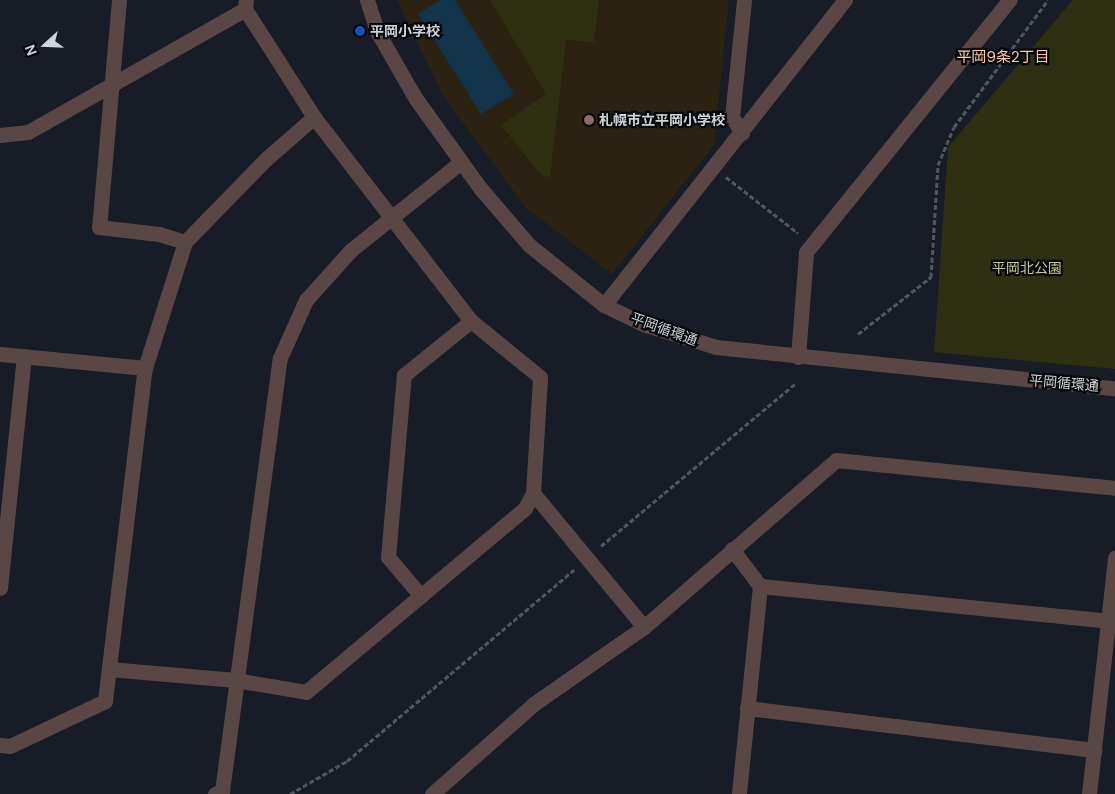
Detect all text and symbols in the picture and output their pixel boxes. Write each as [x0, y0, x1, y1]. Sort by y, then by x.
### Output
north arrow [20, 20, 70, 70]
place label: 平岡小学校 [370, 23, 440, 39]
marker: 平岡小学校 [354, 25, 366, 37]
text: N [21, 42, 41, 58]
district label: 平岡9条2丁目 [956, 49, 1050, 67]
place label: 札幌市立平岡小学校 [599, 112, 725, 128]
marker: 札幌市立平岡小学校 [583, 114, 595, 126]
park label: 平岡北公園 [992, 260, 1062, 276]
street label: 平岡循環通 [628, 309, 700, 349]
street label: 平岡循環通 [1028, 372, 1100, 394]

